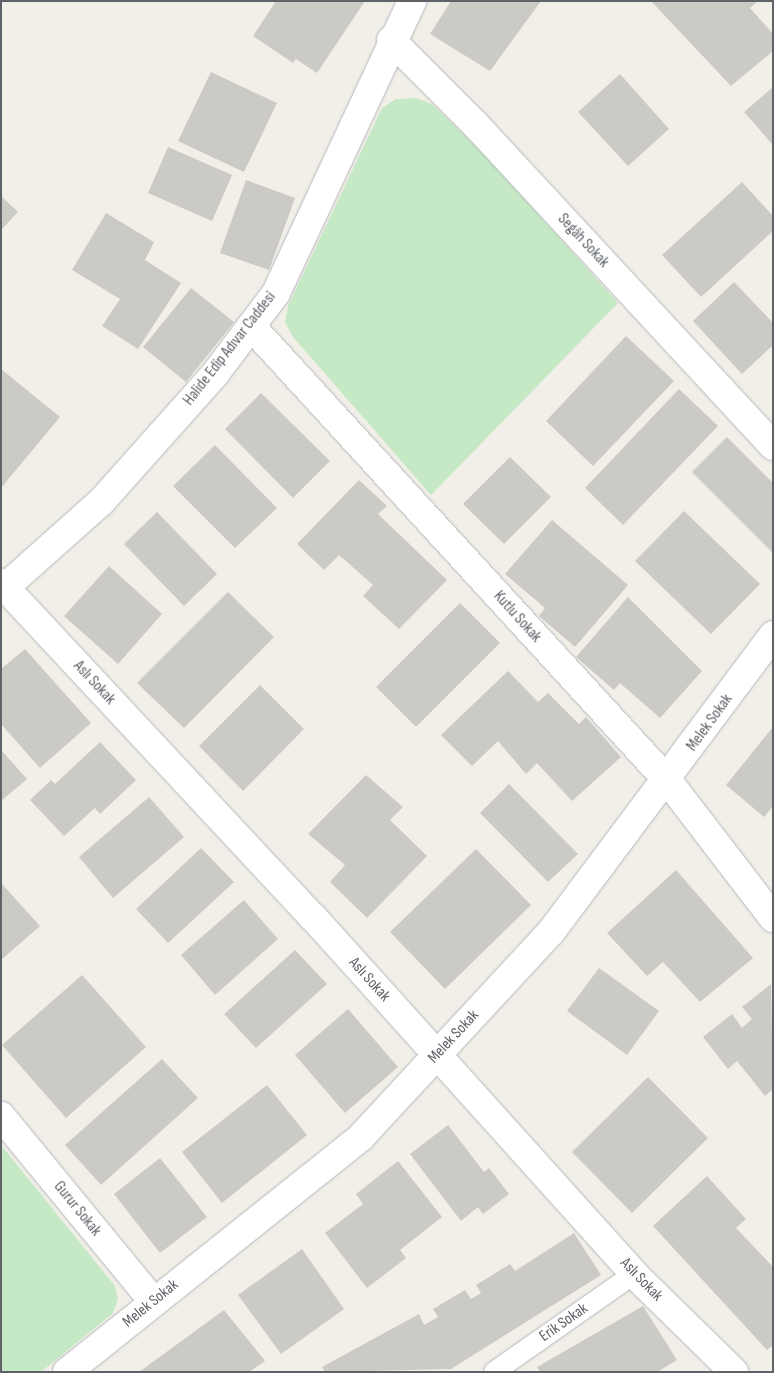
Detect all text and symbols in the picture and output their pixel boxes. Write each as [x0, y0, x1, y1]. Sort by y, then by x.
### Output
street label: Segâh Sokak [553, 210, 613, 272]
street label: Halide Edip Adıvar Caddesi [180, 288, 280, 410]
street label: Kutlu Sokak [489, 587, 545, 647]
street label: Aslı Sokak [69, 657, 119, 709]
street label: Melek Sokak [683, 691, 737, 755]
street label: Aslı Sokak [344, 954, 394, 1006]
street label: Melek Sokak [425, 1006, 483, 1068]
street label: Gurur Sokak [49, 1178, 105, 1240]
street label: Aslı Sokak [616, 1254, 666, 1306]
street label: Melek Sokak [119, 1276, 183, 1332]
street label: Erik Sokak [536, 1299, 592, 1347]

